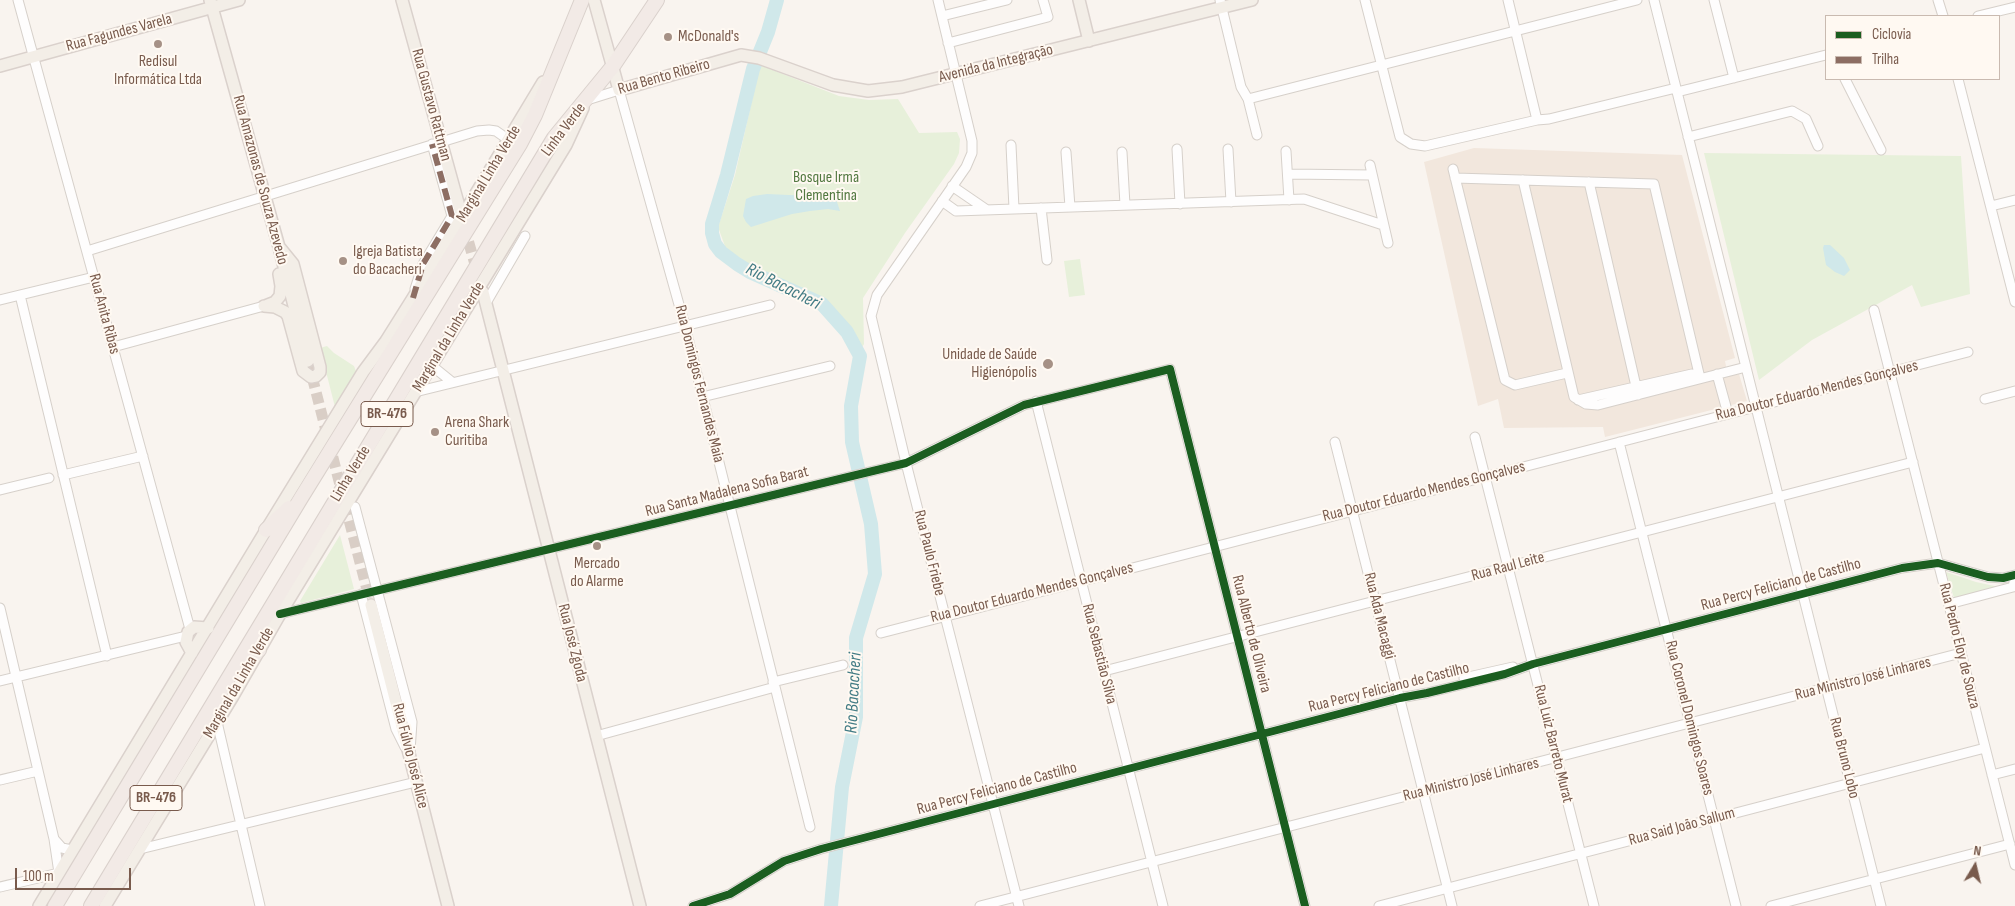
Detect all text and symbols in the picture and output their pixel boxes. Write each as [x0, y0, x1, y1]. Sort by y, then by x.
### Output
street label: Rua Fagundes Varela [64, 10, 174, 56]
legend [1825, 15, 2000, 80]
text: Ciclovia [1872, 25, 1911, 44]
place label: McDonald's [678, 27, 739, 47]
marker: McDonald's [662, 31, 674, 43]
marker: Redisul Informática Ltda [152, 38, 164, 50]
street label: Avenida da Integração [937, 41, 1055, 87]
street label: Rua Gustavo Rattman [407, 47, 455, 163]
text: Trilha [1872, 50, 1899, 69]
place label: Redisul Informática Ltda [114, 52, 202, 90]
street label: Rua Bento Ribeiro [616, 55, 712, 99]
street label: Rua Amazonas de Souza Azevedo [228, 93, 292, 267]
street label: Linha Verde [538, 100, 590, 160]
street label: Marginal Linha Verde [453, 122, 525, 226]
park label: Bosque Irmã Clementina [793, 168, 859, 206]
place label: Igreja Batista do Bacacheri [353, 242, 423, 280]
marker: Igreja Batista do Bacacheri [337, 255, 349, 267]
water label: Rio Bacacheri [742, 259, 824, 315]
street label: Rua Anita Ribas [84, 272, 124, 356]
street label: Marginal da Linha Verde [409, 278, 489, 396]
street label: Rua Domingos Fernandes Maia [670, 303, 728, 465]
place label: Unidade de Saúde Higienópolis [942, 345, 1037, 383]
marker: Unidade de Saúde Higienópolis [1041, 357, 1055, 371]
street label: Rua Doutor Eduardo Mendes Gonçalves [1714, 357, 1920, 425]
road number: BR-476 [361, 402, 413, 426]
place label: Arena Shark Curitiba [445, 413, 509, 451]
marker: Arena Shark Curitiba [429, 426, 441, 438]
street label: Linha Verde [327, 443, 375, 505]
street label: Rua Doutor Eduardo Mendes Gonçalves [1321, 458, 1527, 526]
street label: Rua Santa Madalena Sofia Barat [643, 462, 811, 522]
street label: Rua Paulo Friebe [909, 508, 949, 598]
marker: Mercado do Alarme [591, 540, 603, 552]
street label: Rua Raul Leite [1469, 548, 1547, 586]
place label: Mercado do Alarme [570, 554, 624, 592]
street label: Rua Percy Feliciano de Castilho [1699, 554, 1863, 616]
street label: Rua Doutor Eduardo Mendes Gonçalves [929, 559, 1135, 627]
street label: Rua Ada Macaggi [1359, 571, 1399, 661]
street label: Rua Alberto de Oliveira [1227, 573, 1275, 695]
street label: Rua Pedro Eloy de Souza [1934, 581, 1984, 711]
street label: Rua José Zgoda [553, 602, 591, 684]
street label: Rua Sebastião Silva [1077, 602, 1121, 706]
street label: Marginal da Linha Verde [199, 624, 279, 742]
street label: Rua Coronel Domingos Soares [1660, 639, 1718, 797]
water label: Rio Bacacheri [841, 652, 867, 734]
street label: Rua Ministro José Linhares [1793, 653, 1933, 705]
street label: Rua Percy Feliciano de Castilho [1307, 659, 1471, 717]
street label: Rua Luiz Barreto Murat [1529, 683, 1577, 805]
street label: Rua Fúlvio José Alice [388, 701, 432, 811]
street label: Rua Bruno Lobo [1825, 715, 1863, 801]
street label: Rua Ministro José Linhares [1401, 754, 1541, 806]
street label: Rua Percy Feliciano de Castilho [915, 758, 1079, 820]
road number: BR-476 [130, 786, 182, 810]
street label: Rua Said João Sallum [1627, 804, 1737, 850]
north arrow [1950, 841, 2000, 891]
text: N [1972, 842, 1982, 860]
scale bar [18, 858, 134, 890]
text: 100 m [23, 867, 54, 886]

